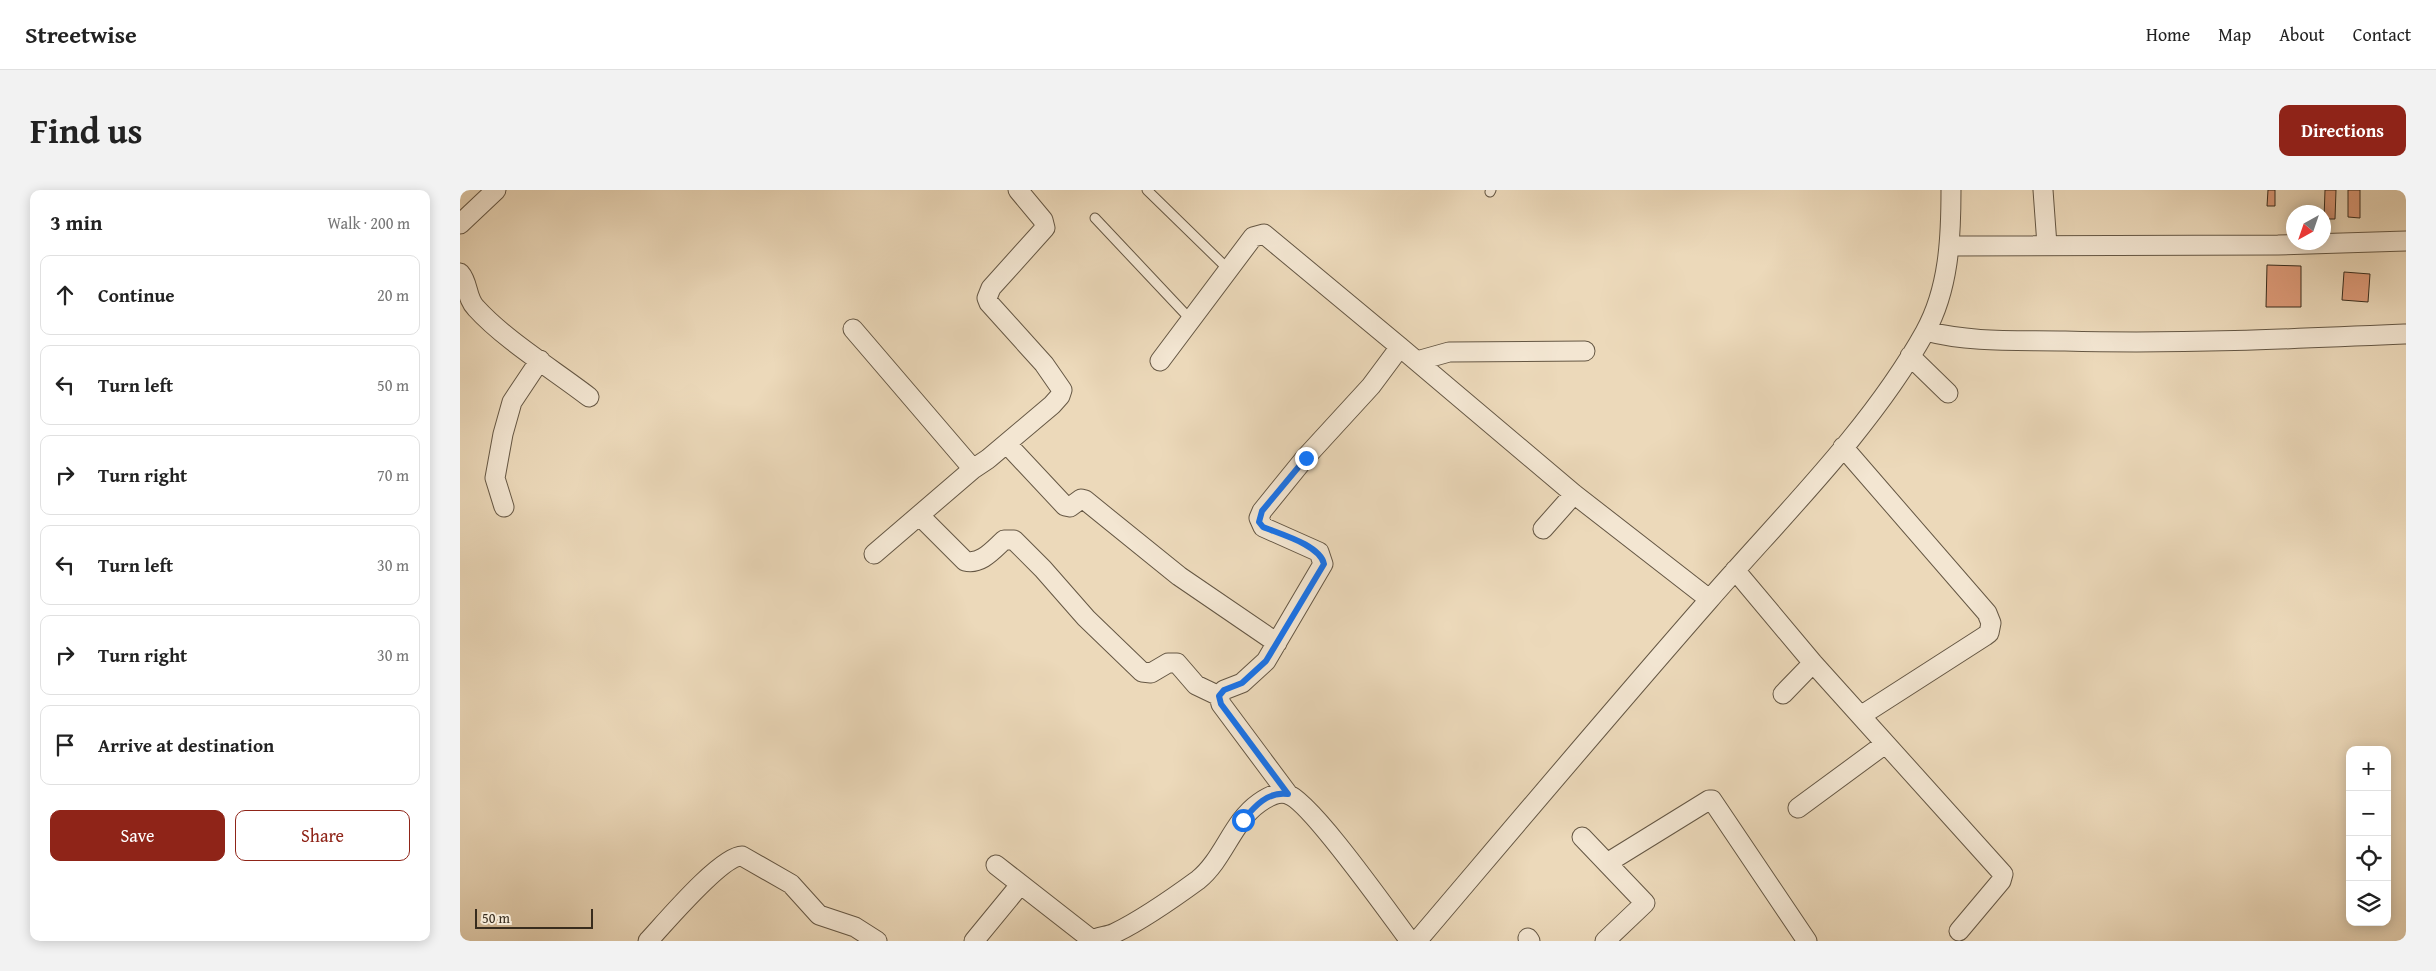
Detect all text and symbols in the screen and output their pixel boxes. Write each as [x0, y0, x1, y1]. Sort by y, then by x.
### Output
text: Streetwise [25, 17, 137, 52]
text: Home [2146, 21, 2190, 48]
text: Map [2218, 21, 2251, 48]
text: About [2279, 21, 2325, 48]
text: Contact [2353, 21, 2411, 48]
text: Find us [30, 105, 143, 156]
button: Directions [2279, 105, 2406, 156]
north arrow [2286, 205, 2331, 250]
text: 3 min [50, 207, 102, 238]
text: Walk · 200 m [327, 211, 410, 235]
icon: ahead [51, 281, 79, 309]
text: Continue [98, 281, 175, 309]
text: 20 m [377, 283, 409, 307]
icon: left [51, 371, 79, 399]
text: Turn left [98, 371, 173, 399]
text: 50 m [377, 373, 409, 397]
route end [1295, 447, 1318, 470]
icon: right [51, 461, 79, 489]
text: Turn right [98, 461, 187, 489]
text: 70 m [377, 463, 409, 487]
icon: left [51, 551, 79, 579]
text: Turn left [98, 551, 173, 579]
text: 30 m [377, 553, 409, 577]
icon: right [51, 641, 79, 669]
text: Turn right [98, 641, 187, 669]
text: 30 m [377, 643, 409, 667]
icon: arrive [51, 731, 79, 759]
text: Arrive at destination [98, 731, 274, 759]
map controls [2346, 746, 2391, 926]
button: + [2346, 746, 2391, 791]
button: − [2346, 791, 2391, 836]
route start [1232, 809, 1255, 832]
button: Save [50, 810, 225, 861]
button: Share [235, 810, 410, 861]
button: locate [2346, 836, 2391, 881]
button: layers [2346, 881, 2391, 926]
scale bar [475, 906, 592, 929]
text: 50 m [482, 908, 510, 928]

